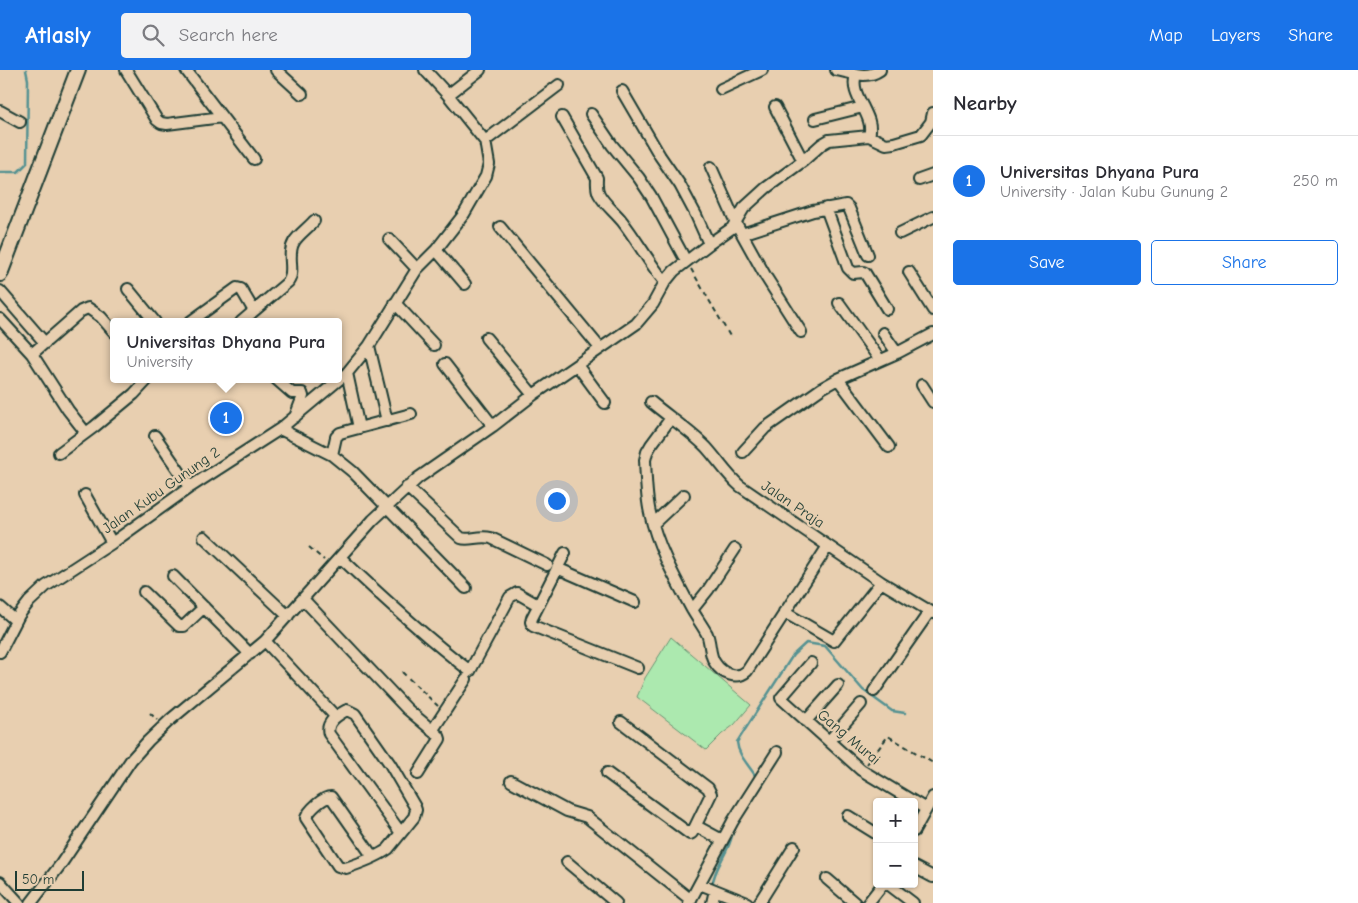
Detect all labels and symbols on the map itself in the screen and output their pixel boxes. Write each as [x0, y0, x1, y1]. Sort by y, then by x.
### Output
pin: 1 [210, 399, 242, 437]
street label: Jalan Kubu Gunung 2 [99, 443, 223, 537]
street label: Jalan Praja [758, 476, 828, 532]
your location [544, 488, 570, 514]
street label: Gang Murai [814, 705, 884, 769]
scale bar [15, 868, 84, 891]

